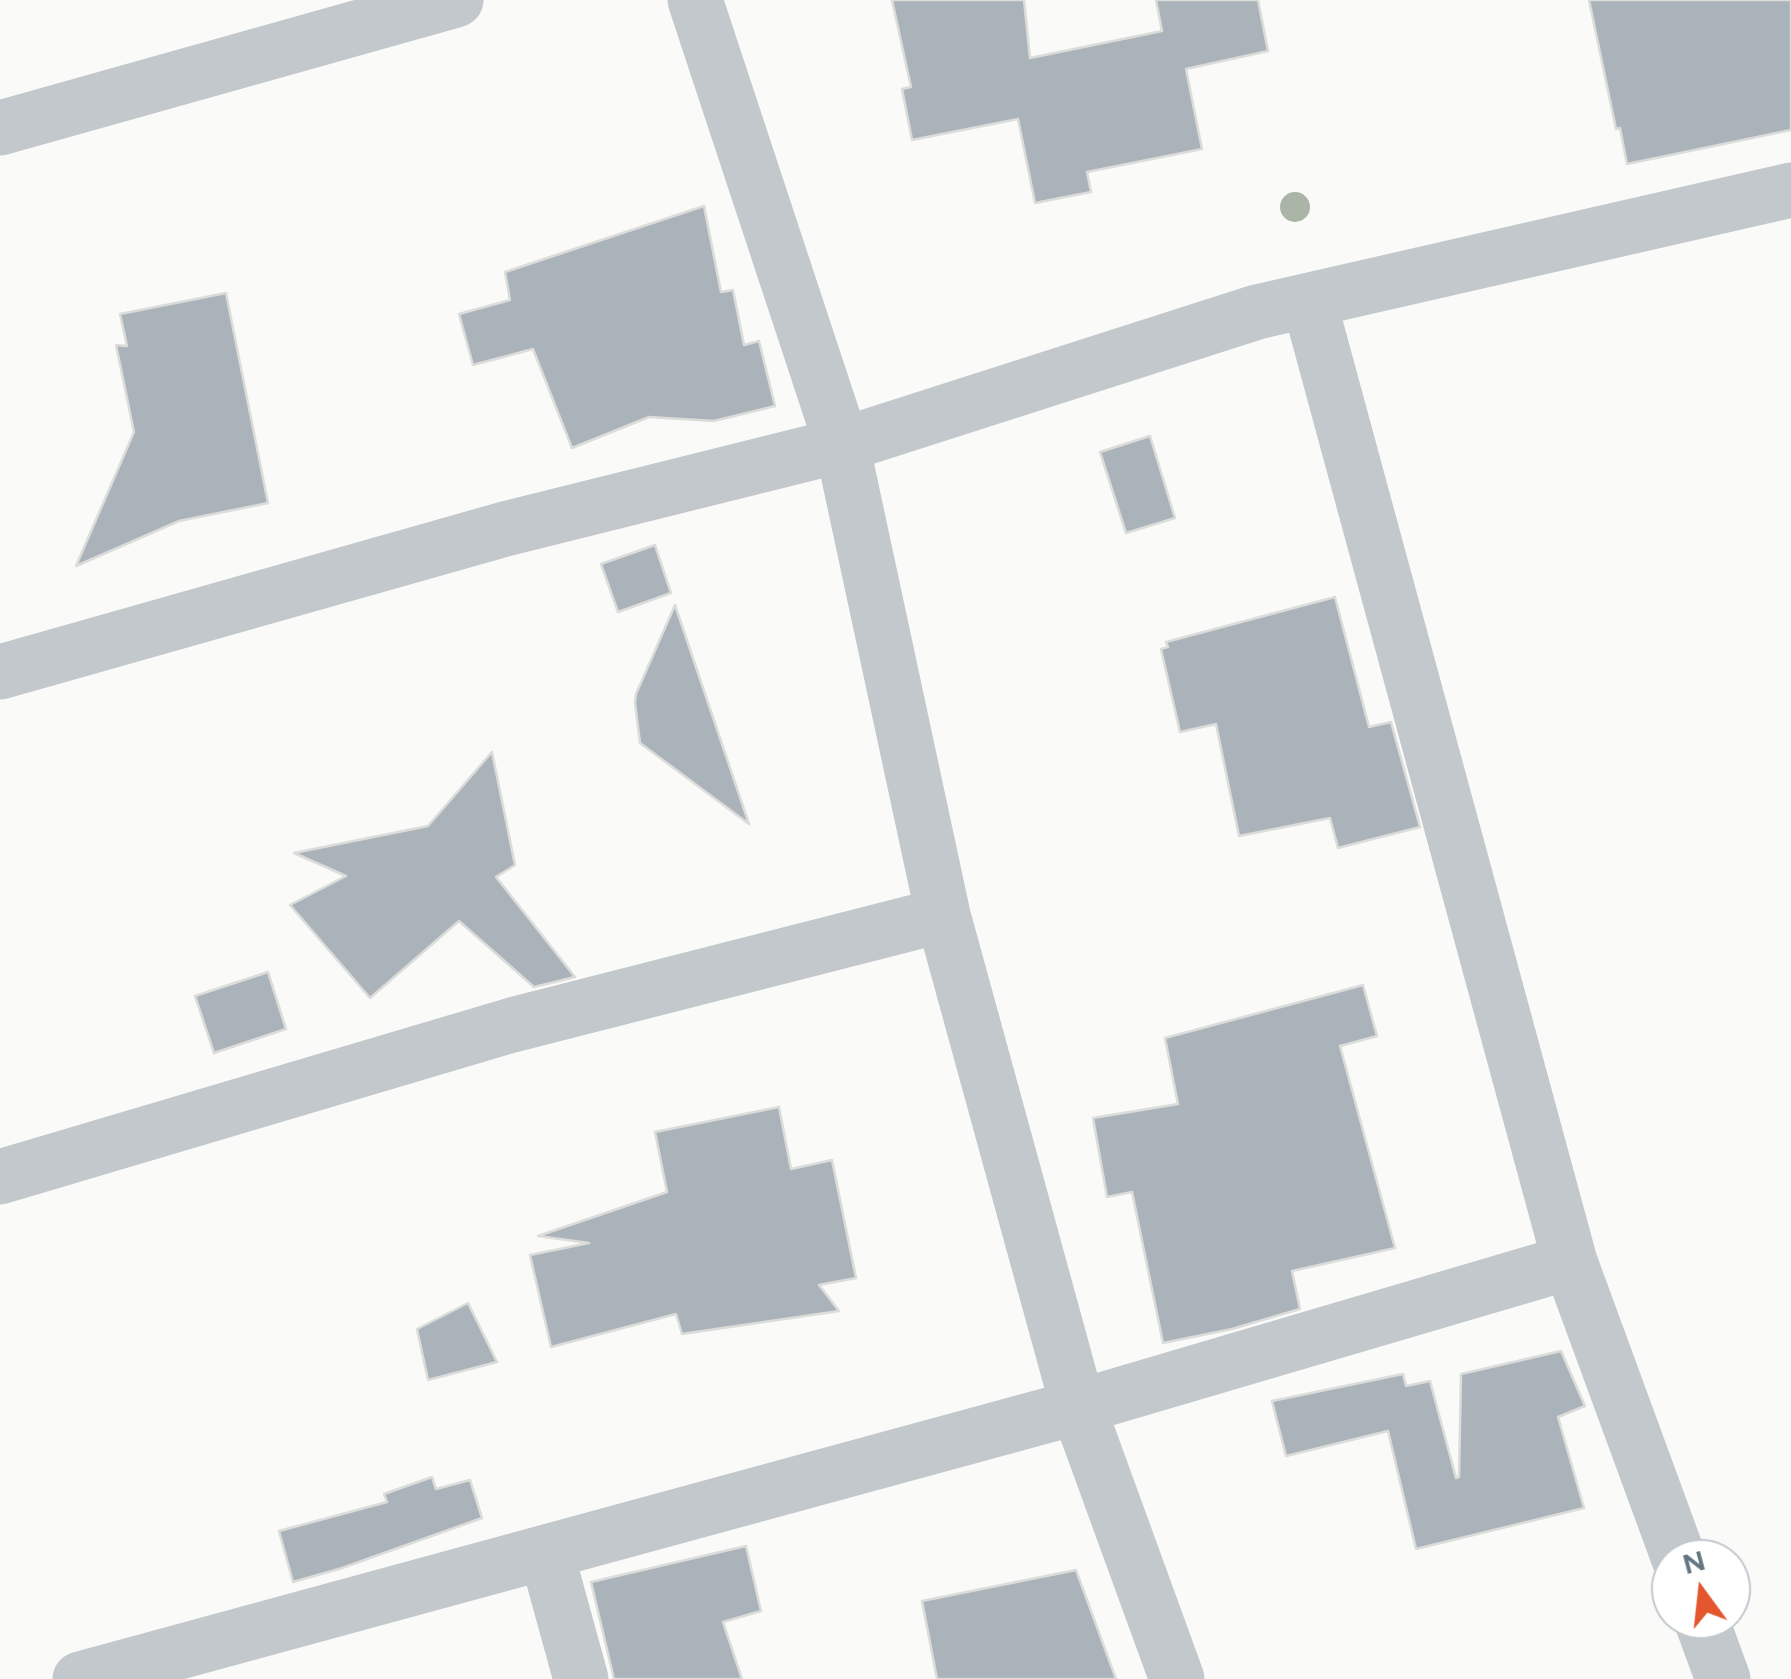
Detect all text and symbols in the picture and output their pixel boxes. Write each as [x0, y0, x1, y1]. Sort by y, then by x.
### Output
north arrow [1651, 1539, 1751, 1639]
text: N [1679, 1543, 1709, 1581]

